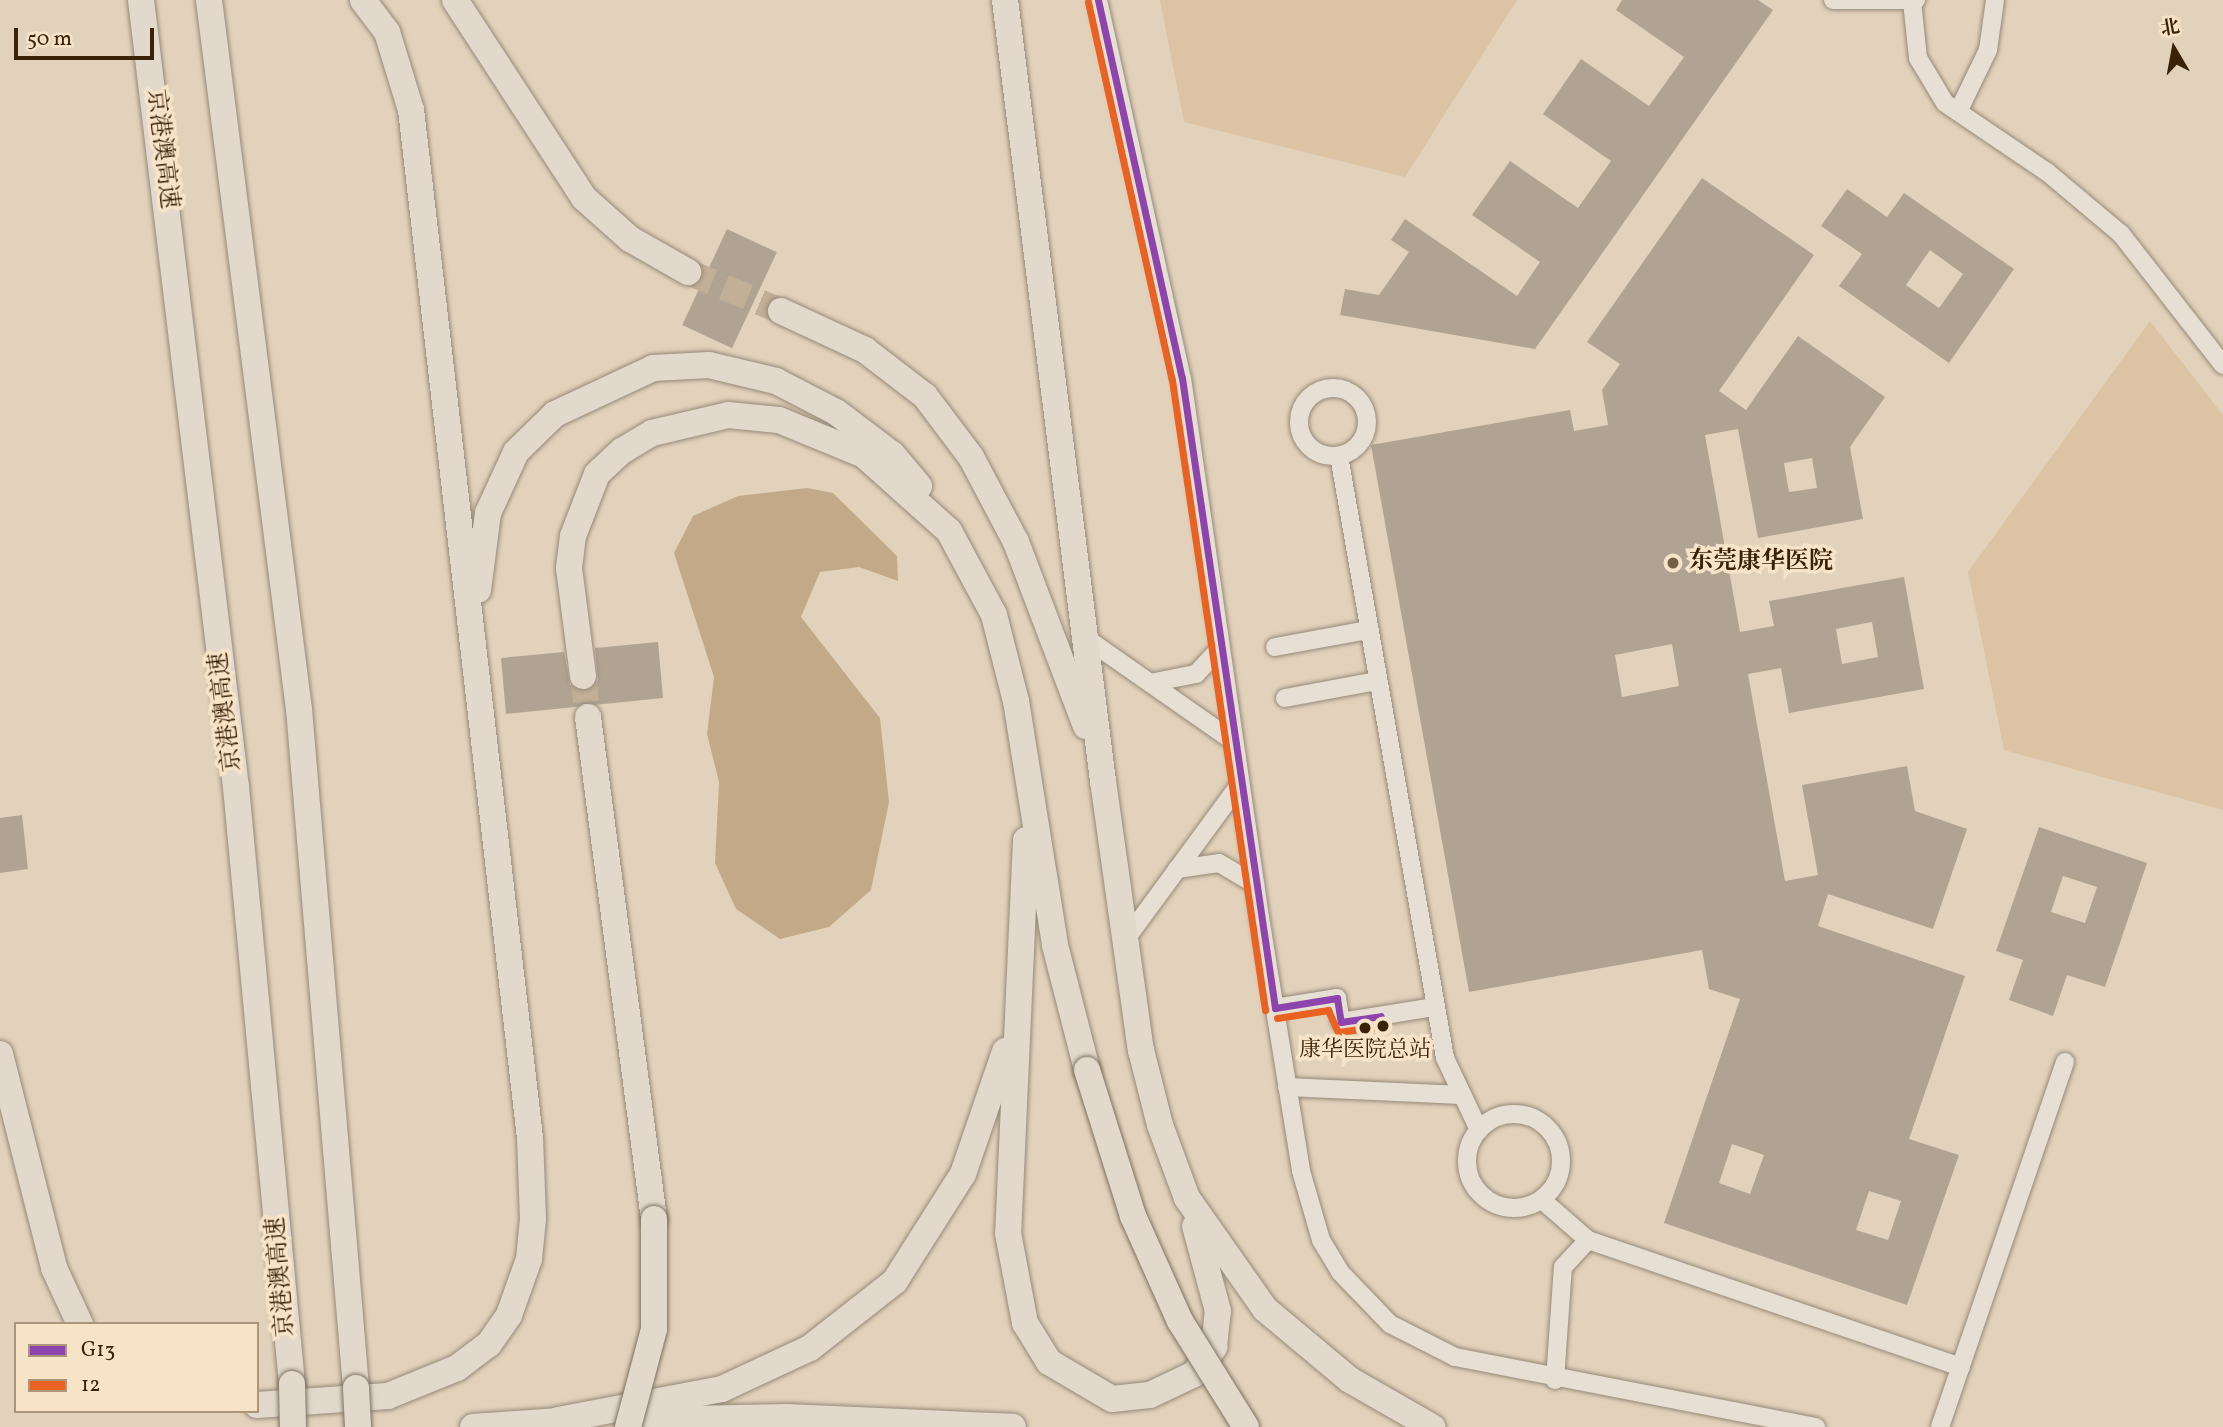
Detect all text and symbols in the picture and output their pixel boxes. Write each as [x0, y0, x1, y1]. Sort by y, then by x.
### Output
scale bar [18, 14, 158, 58]
north arrow [2139, 14, 2209, 84]
text: 北 [2159, 14, 2182, 43]
text: 50 m [27, 25, 72, 54]
street label: 京港澳高速 [139, 88, 183, 210]
place label: 东莞康华医院 [1689, 549, 1833, 577]
marker: 东莞康华医院 [1663, 553, 1683, 573]
street label: 京港澳高速 [205, 651, 249, 773]
unlabelled marker [1376, 1019, 1390, 1033]
marker: 康华医院总站 [1358, 1021, 1372, 1035]
place label: 康华医院总站 [1299, 1038, 1431, 1064]
street label: 京港澳高速 [262, 1216, 302, 1338]
legend [14, 1322, 259, 1413]
text: G13 [81, 1336, 115, 1365]
text: 12 [81, 1371, 100, 1400]

